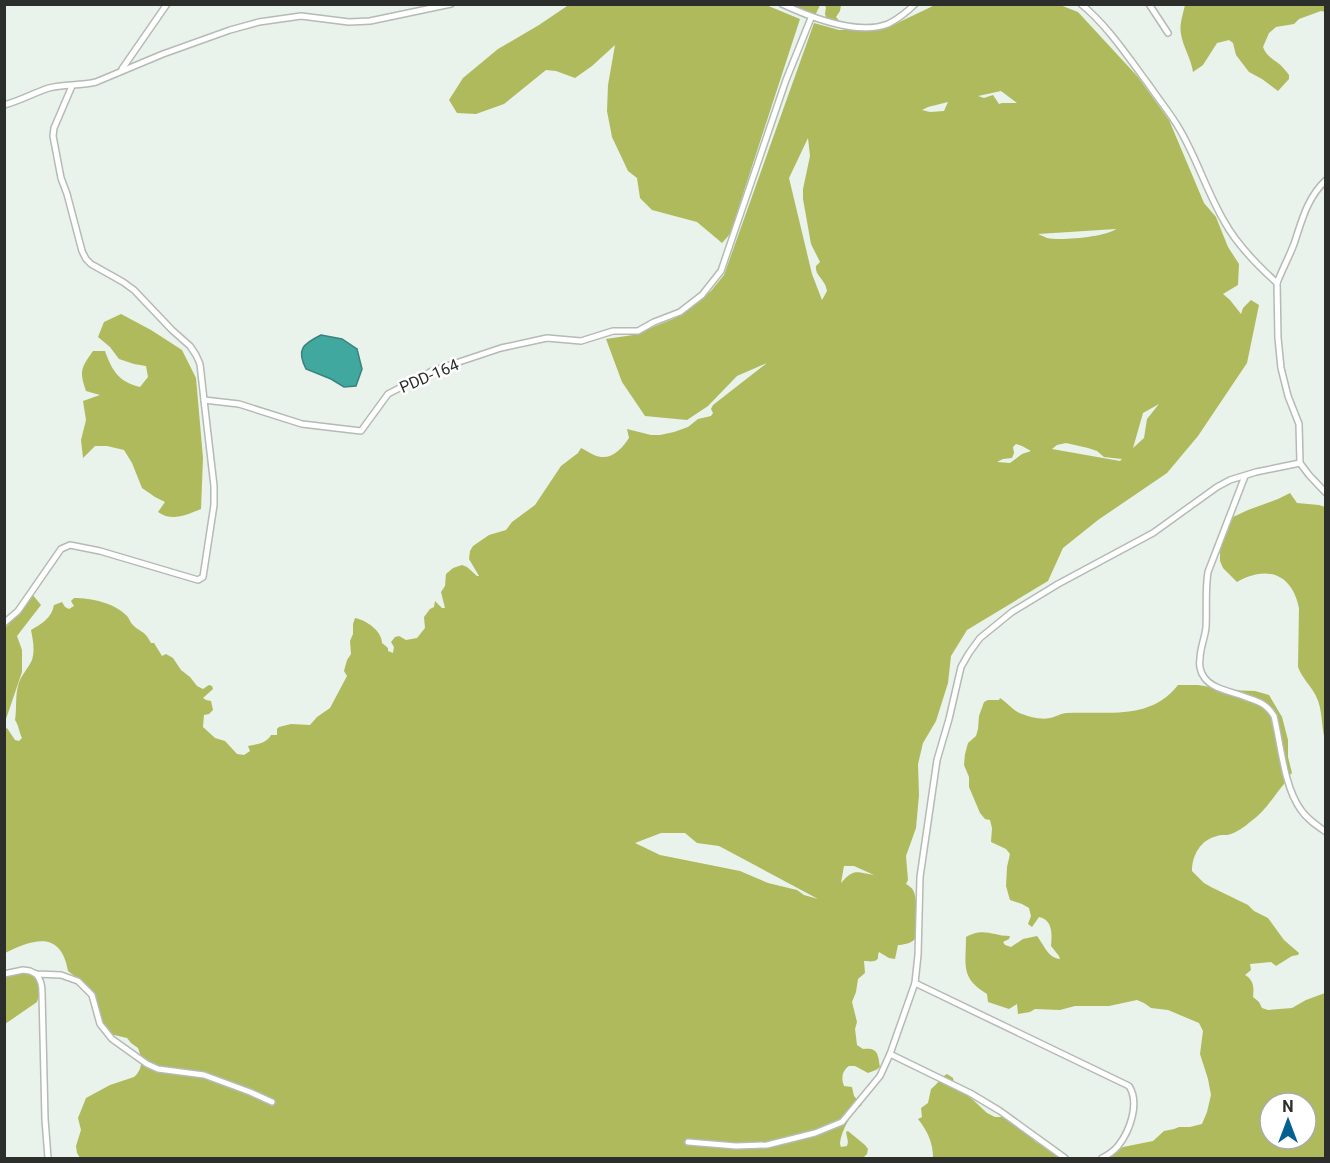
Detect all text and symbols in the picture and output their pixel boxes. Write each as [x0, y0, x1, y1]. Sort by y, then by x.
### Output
street label: PDD-164 [397, 355, 461, 397]
north arrow [1258, 1091, 1318, 1151]
text: N [1282, 1097, 1294, 1116]

